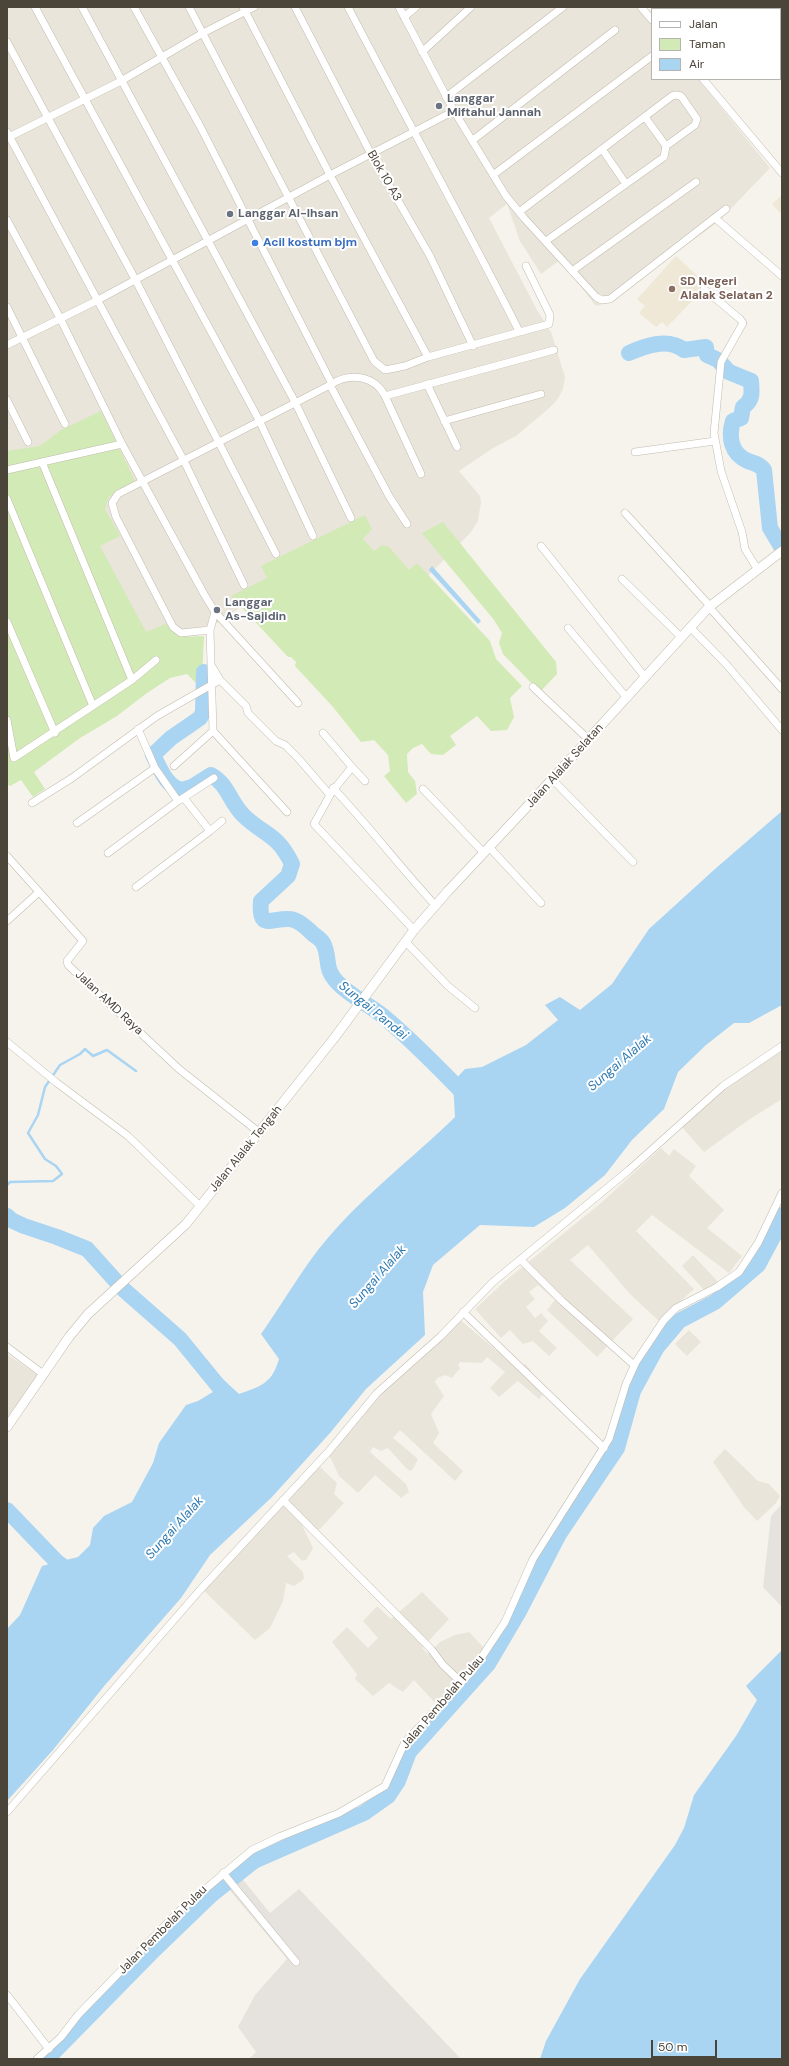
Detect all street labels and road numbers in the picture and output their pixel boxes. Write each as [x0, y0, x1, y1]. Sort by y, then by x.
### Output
street label: Blok 10 A3 [364, 148, 404, 204]
street label: Jalan Alalak Selatan [523, 721, 607, 811]
street label: Jalan AMD Raya [72, 968, 146, 1038]
street label: Jalan Alalak Tengah [207, 1103, 285, 1195]
street label: Jalan Pembelah Pulau [398, 1652, 488, 1752]
street label: Jalan Pembelah Pulau [116, 1883, 210, 1977]

